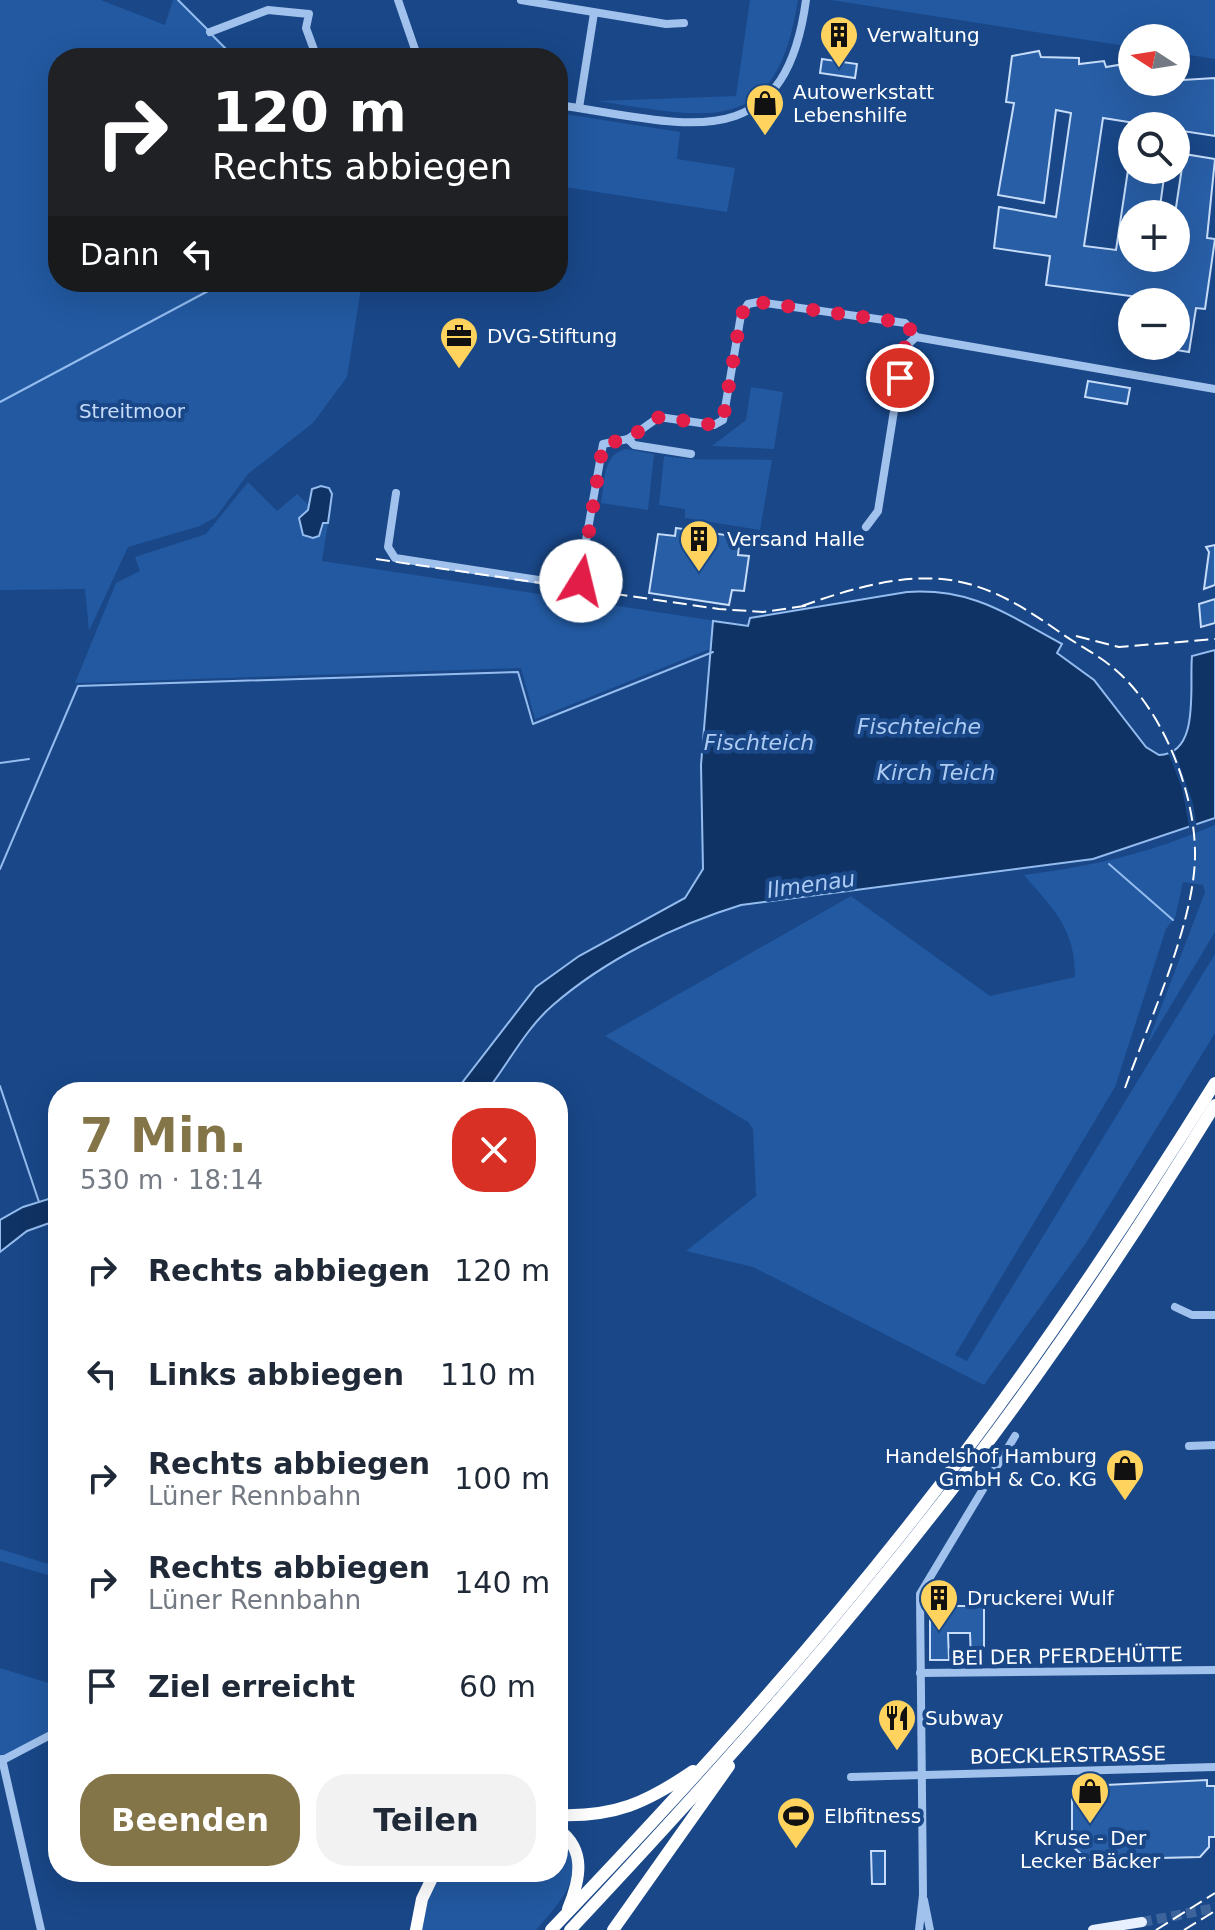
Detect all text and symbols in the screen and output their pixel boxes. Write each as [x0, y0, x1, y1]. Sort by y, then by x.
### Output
building icon: Verwaltung [818, 14, 860, 69]
place label: Verwaltung [867, 23, 980, 47]
north arrow [1118, 24, 1190, 96]
map controls [1118, 24, 1190, 360]
text: 120 m [212, 79, 407, 144]
icon: right [80, 80, 184, 184]
place label: Autowerkstatt Lebenshilfe [793, 80, 934, 127]
shop icon: Autowerkstatt Lebenshilfe [744, 82, 786, 137]
button: search [1118, 112, 1190, 184]
text: Rechts abbiegen [212, 146, 512, 187]
button: + [1118, 200, 1190, 272]
icon: left [176, 232, 220, 276]
text: Dann [80, 237, 160, 272]
button: − [1118, 288, 1190, 360]
office icon: DVG-Stiftung [438, 315, 480, 370]
place label: DVG-Stiftung [487, 324, 617, 348]
pin [866, 344, 934, 412]
icon: arrive [878, 356, 922, 400]
park label: Streitmoor [79, 399, 186, 423]
building icon: Versand Halle [678, 518, 720, 573]
place label: Versand Halle [727, 527, 865, 551]
position arrow [539, 539, 623, 623]
water label: Fischteiche [857, 714, 981, 739]
water label: Fischteich [704, 730, 814, 755]
water label: Kirch Teich [876, 760, 996, 785]
water label: Ilmenau [765, 866, 857, 903]
text: 7 Min. [80, 1107, 247, 1163]
button: close [452, 1108, 536, 1192]
text: 530 m · 18:14 [80, 1165, 263, 1195]
icon: right [80, 1248, 124, 1292]
text: Rechts abbiegen [148, 1253, 430, 1288]
text: 120 m [454, 1253, 550, 1288]
icon: left [80, 1352, 124, 1396]
text: Links abbiegen [148, 1357, 404, 1392]
text: 110 m [440, 1357, 536, 1392]
place label: Handelshof Hamburg GmbH & Co. KG [885, 1444, 1097, 1491]
text: Rechts abbiegen [148, 1446, 430, 1481]
shop icon: Handelshof Hamburg GmbH & Co. KG [1104, 1447, 1146, 1502]
icon: right [80, 1456, 124, 1500]
text: 100 m [454, 1461, 550, 1496]
text: Lüner Rennbahn [148, 1481, 361, 1511]
text: Rechts abbiegen [148, 1550, 430, 1585]
icon: right [80, 1560, 124, 1604]
text: 140 m [454, 1565, 550, 1600]
building icon: Druckerei Wulf [918, 1577, 960, 1632]
text: Lüner Rennbahn [148, 1585, 361, 1615]
place label: Druckerei Wulf [967, 1586, 1115, 1610]
street label: BEI DER PFERDEHÜTTE [951, 1642, 1183, 1670]
icon: arrive [80, 1664, 124, 1708]
text: Ziel erreicht [148, 1669, 355, 1704]
text: 60 m [459, 1669, 536, 1704]
restaurant icon: Subway [876, 1697, 918, 1752]
place label: Subway [925, 1706, 1004, 1730]
street label: BOECKLERSTRASSE [970, 1741, 1166, 1769]
shop icon: Kruse - Der Lecker Bäcker [1069, 1770, 1111, 1825]
button: Beenden [80, 1774, 300, 1866]
button: Teilen [316, 1774, 536, 1866]
sports icon: Elbfitness [775, 1795, 817, 1850]
place label: Elbfitness [824, 1804, 921, 1828]
place label: Kruse - Der Lecker Bäcker [1020, 1826, 1161, 1873]

